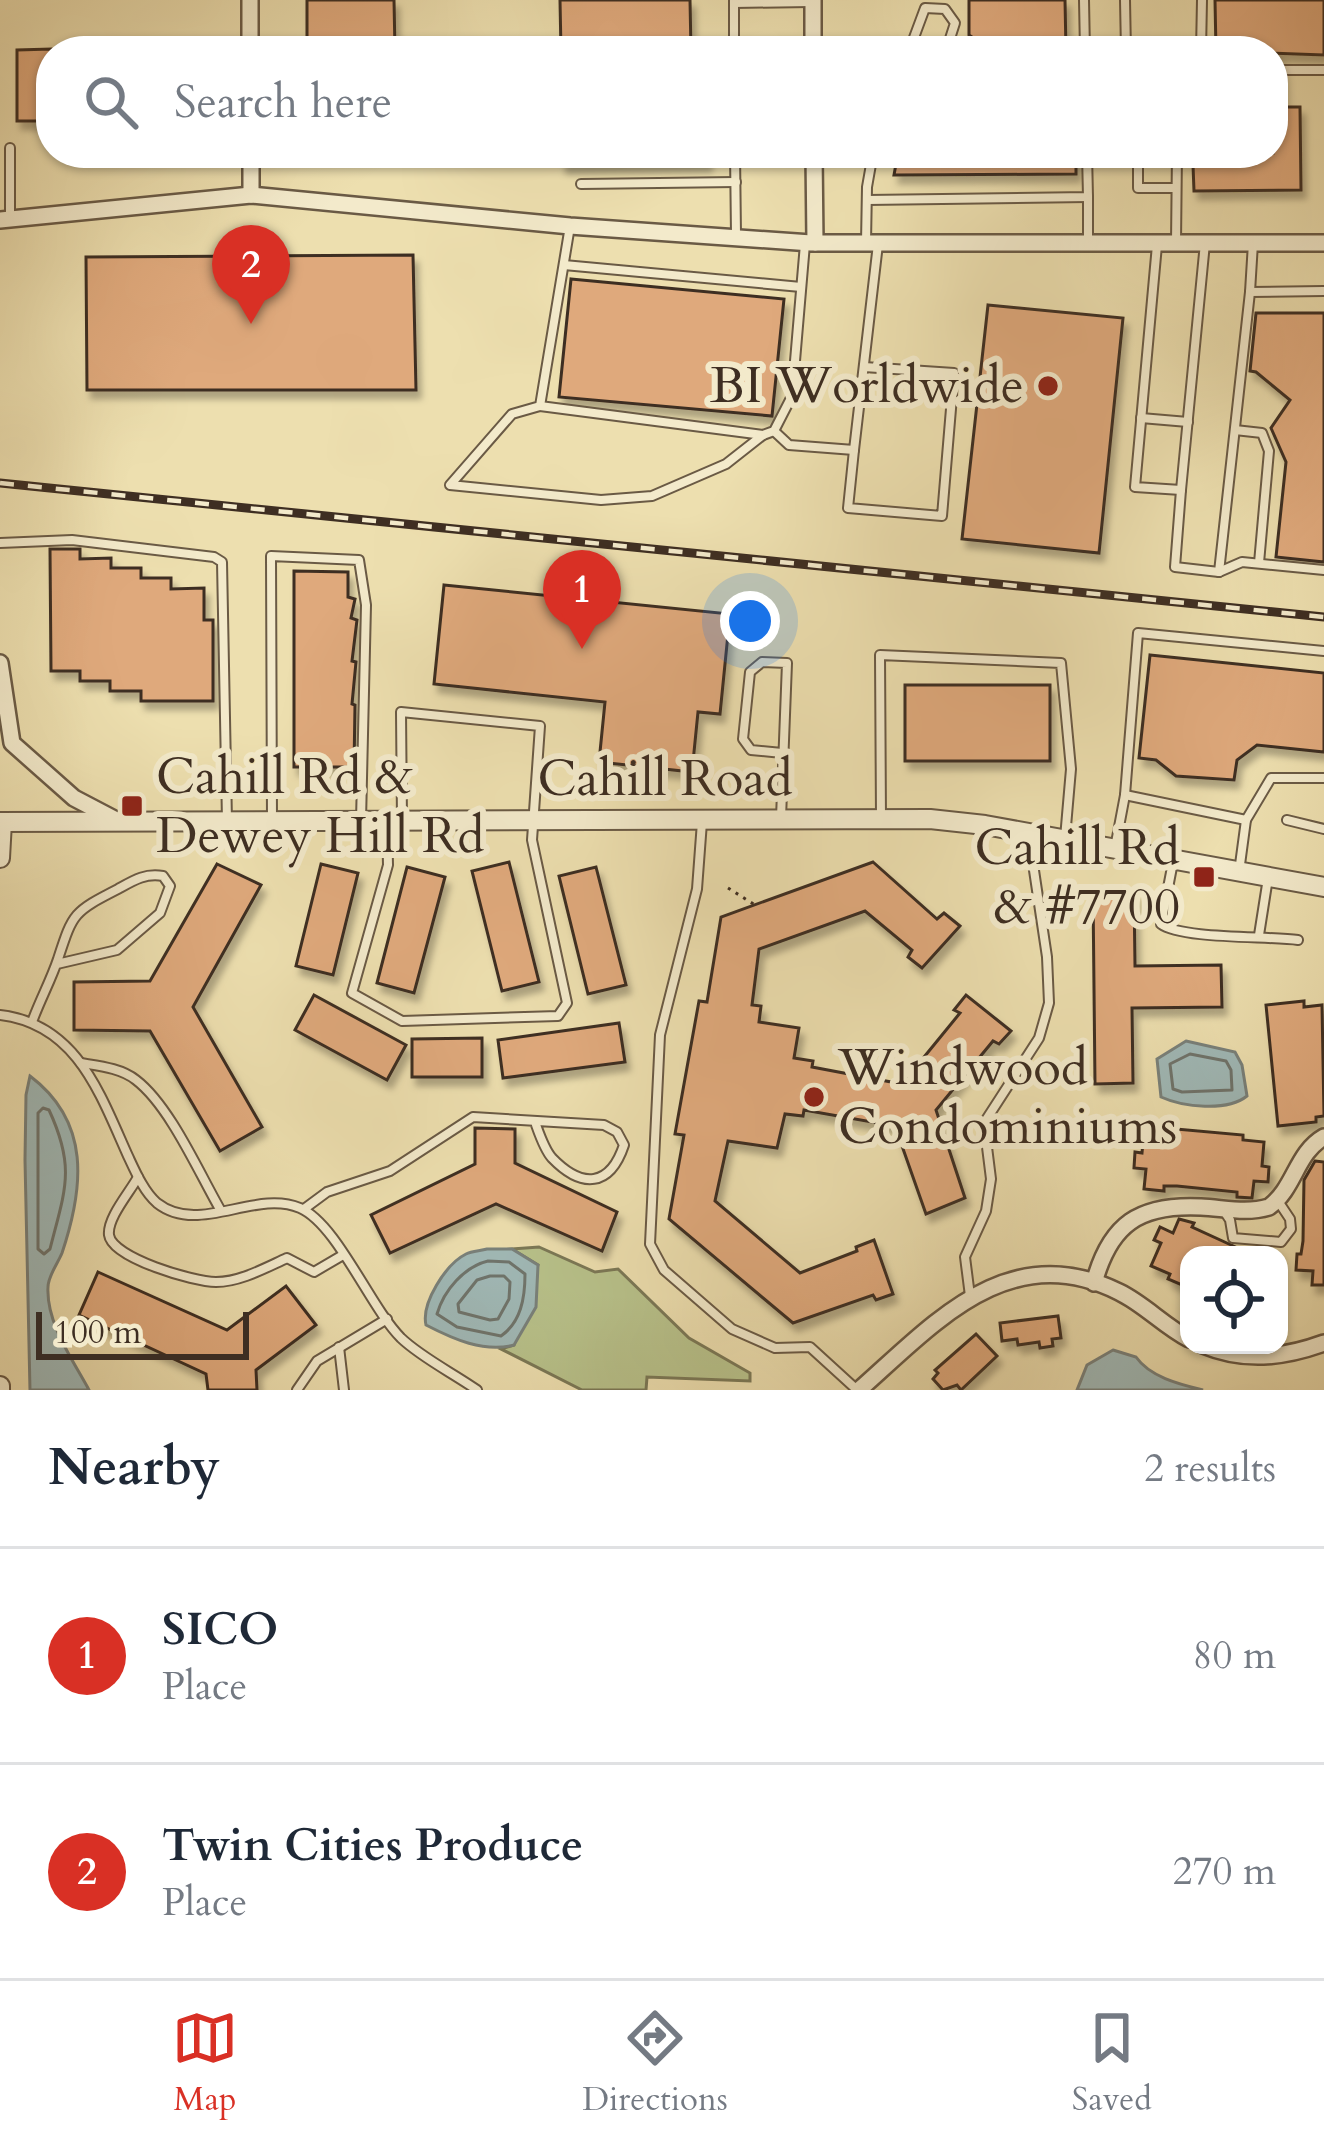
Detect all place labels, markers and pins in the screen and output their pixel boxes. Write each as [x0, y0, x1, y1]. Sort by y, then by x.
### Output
pin: 2 [212, 225, 290, 324]
place label: BI Worldwide [710, 351, 1024, 421]
marker: BI Worldwide [1035, 373, 1061, 399]
pin: 1 [543, 550, 621, 649]
place label: Cahill Rd & Dewey Hill Rd [156, 742, 484, 871]
marker: Cahill Rd & Dewey Hill Rd [119, 793, 145, 819]
place label: Cahill Rd & #7700 [975, 813, 1180, 942]
marker: Cahill Rd & #7700 [1191, 864, 1217, 890]
place label: Windwood Condominiums [837, 1033, 1177, 1162]
marker: Windwood Condominiums [801, 1084, 827, 1110]

